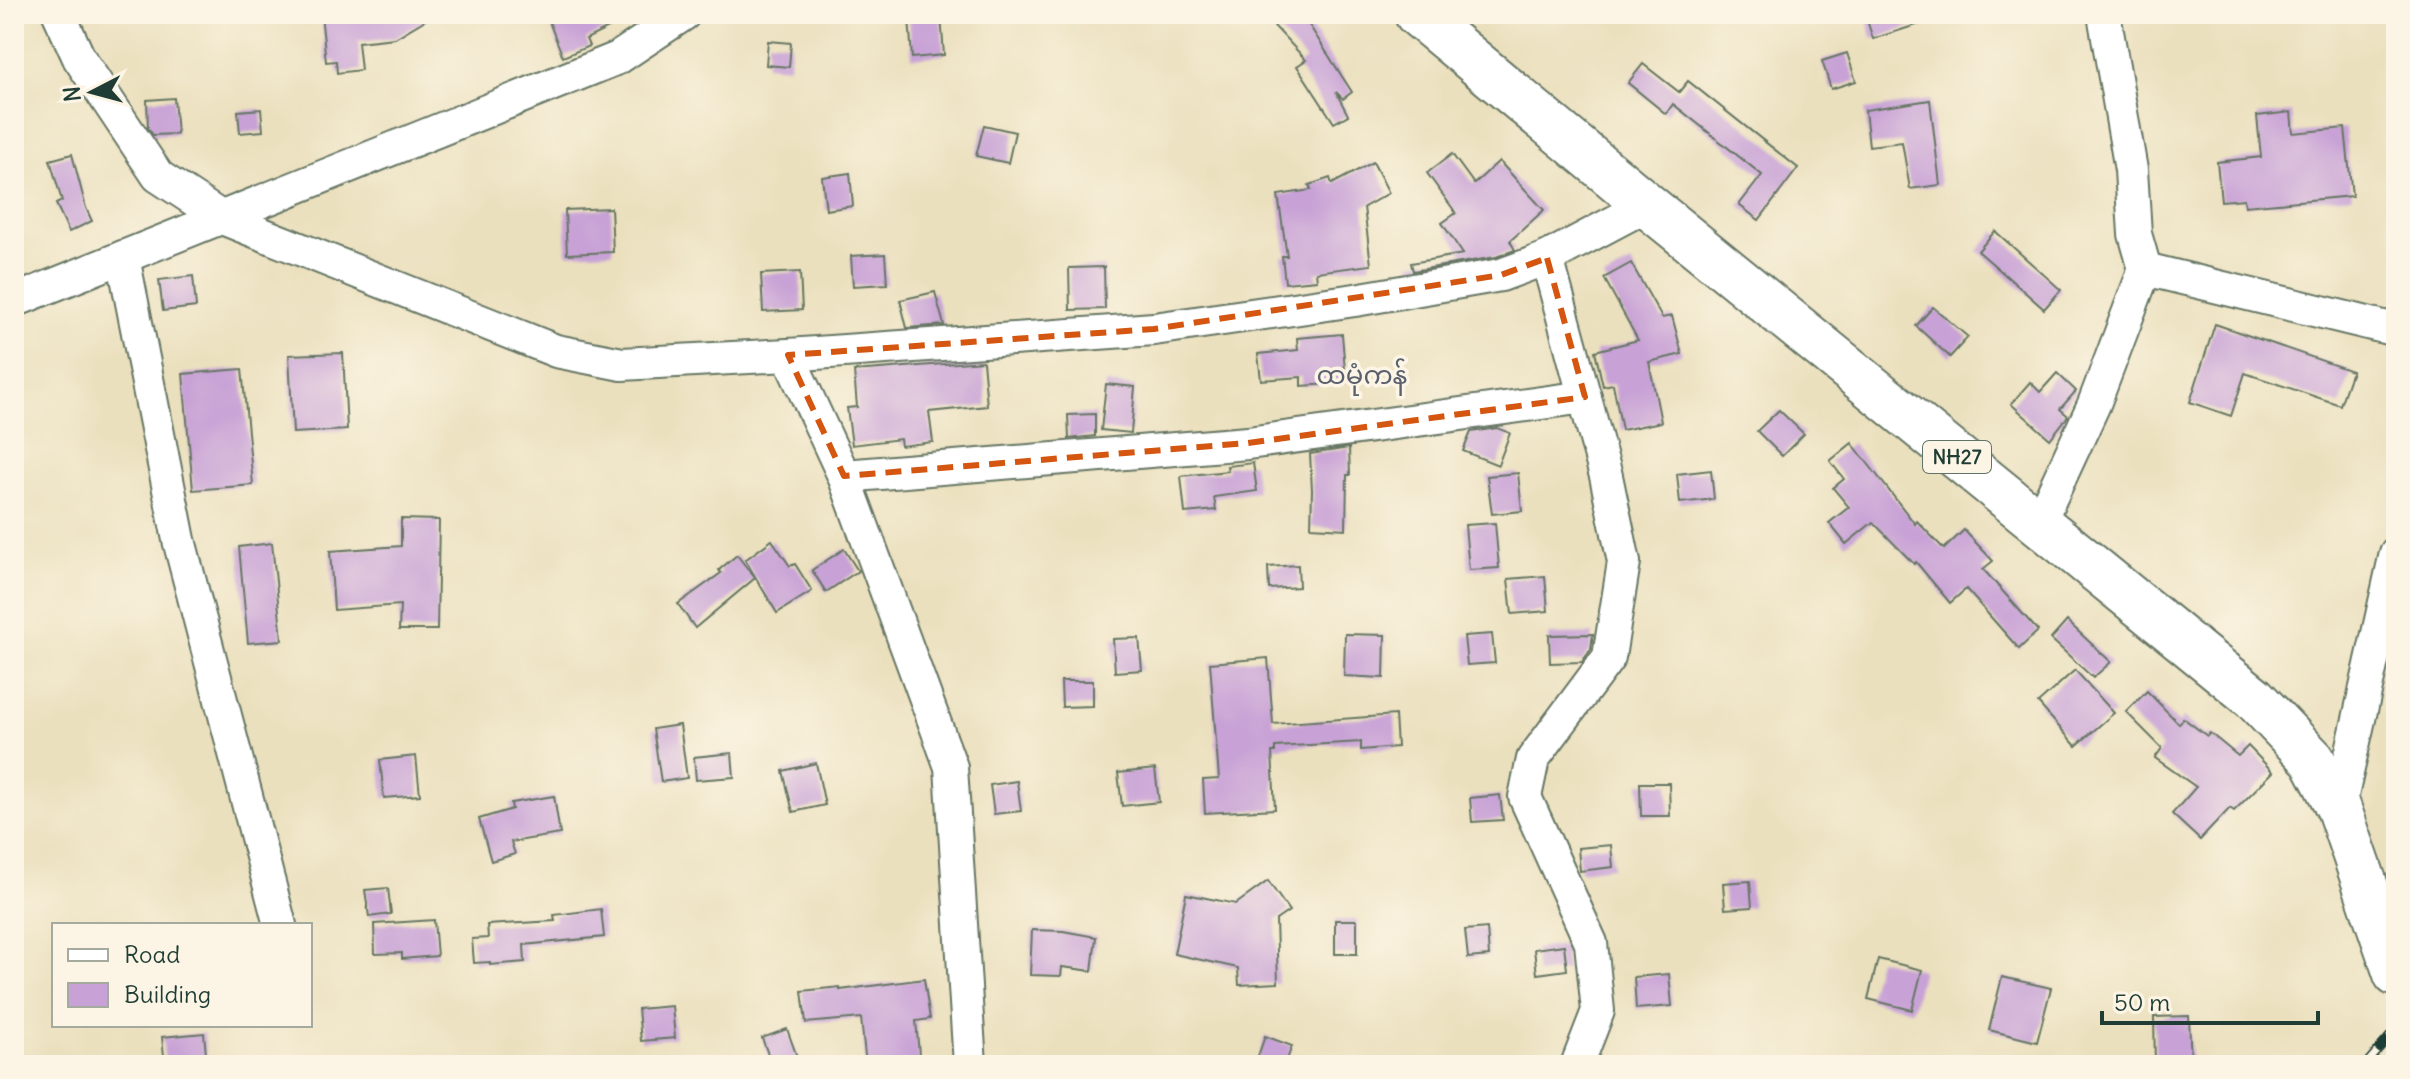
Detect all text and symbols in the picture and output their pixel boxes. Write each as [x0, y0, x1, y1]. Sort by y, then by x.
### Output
north arrow [52, 52, 132, 132]
text: N [57, 85, 87, 103]
district label: ထမုံကန် [1317, 358, 1407, 396]
road number: NH27 [1923, 441, 1991, 473]
legend [52, 923, 312, 1027]
text: Road [124, 939, 180, 969]
scale bar [2102, 975, 2318, 1025]
text: Building [124, 979, 211, 1009]
text: 50 m [2114, 987, 2170, 1017]

